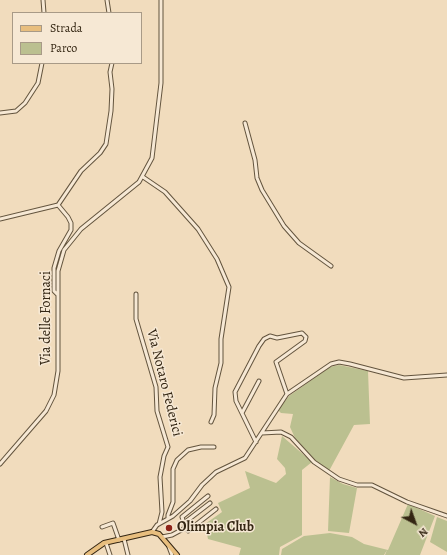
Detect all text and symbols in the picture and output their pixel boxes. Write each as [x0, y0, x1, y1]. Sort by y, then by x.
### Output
legend [12, 12, 142, 64]
text: Strada [50, 20, 82, 36]
text: Parco [50, 40, 77, 56]
street label: Via delle Fornaci [39, 271, 55, 365]
street label: Via Notaro Federici [143, 328, 185, 438]
north arrow [395, 503, 435, 543]
place label: Olimpia Club [177, 520, 254, 536]
marker: Olimpia Club [164, 523, 174, 533]
text: N [415, 524, 431, 541]

